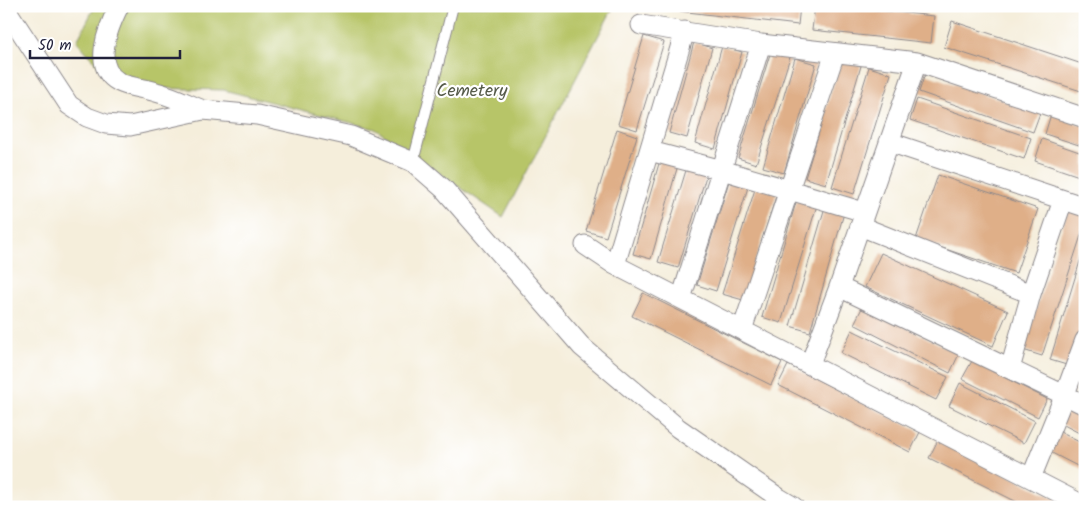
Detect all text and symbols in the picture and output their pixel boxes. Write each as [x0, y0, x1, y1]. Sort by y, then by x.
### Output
scale bar [30, 28, 180, 60]
text: 50 m [38, 34, 72, 58]
park label: Cemetery [437, 77, 508, 106]

